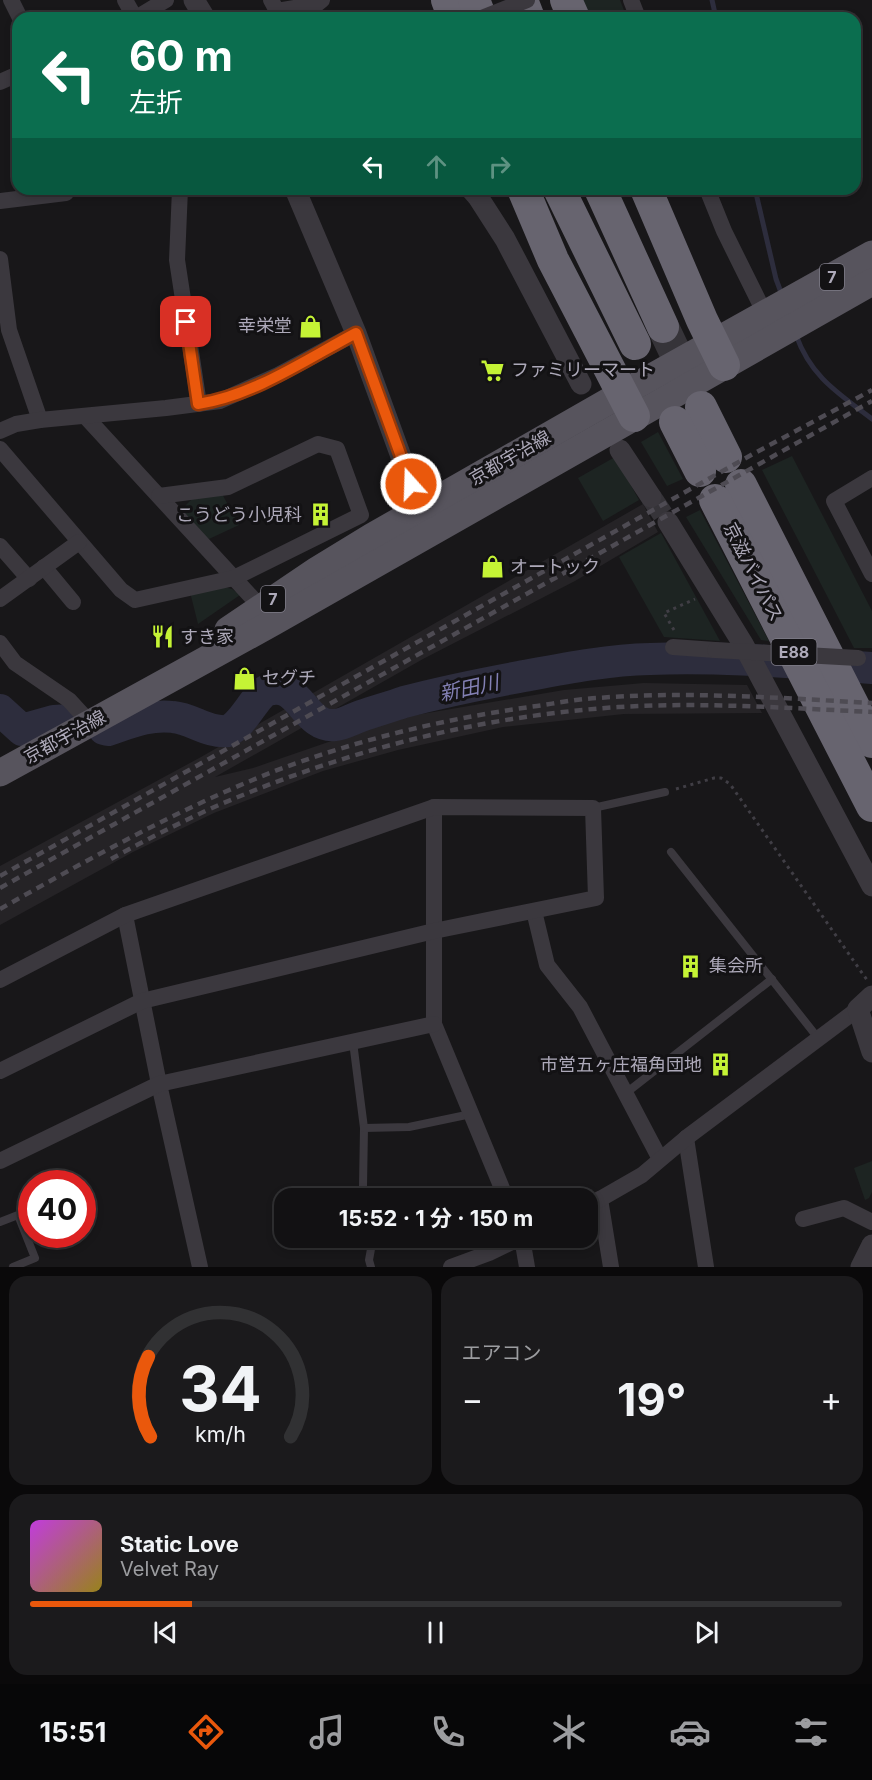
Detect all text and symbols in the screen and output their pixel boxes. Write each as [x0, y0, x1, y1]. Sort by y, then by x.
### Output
text: 60 m [129, 30, 233, 81]
icon: left [30, 36, 108, 114]
text: 左折 [129, 86, 183, 119]
icon: left [357, 150, 390, 183]
icon: ahead [420, 150, 453, 183]
icon: right [483, 150, 516, 183]
road number: 7 [820, 264, 844, 290]
pin [160, 296, 211, 347]
icon: arrive [169, 305, 202, 338]
shop icon: 幸栄堂 [297, 313, 323, 339]
place label: 幸栄堂 [238, 315, 292, 336]
supermarket icon: ファミリーマート [480, 357, 506, 383]
place label: ファミリーマート [511, 359, 655, 380]
street label: 京都宇治線 [466, 426, 554, 489]
position arrow [379, 452, 443, 516]
building icon: こうどう小児科 [307, 502, 333, 528]
place label: こうどう小児科 [176, 504, 302, 525]
street label: 京滋バイパス [720, 519, 787, 624]
shop icon: オートック [479, 554, 505, 580]
place label: オートック [510, 556, 600, 577]
road number: 7 [261, 586, 285, 612]
restaurant icon: すき家 [149, 624, 175, 650]
place label: すき家 [180, 626, 234, 647]
road number: E88 [772, 639, 816, 665]
shop icon: セグチ [231, 665, 257, 691]
place label: セグチ [262, 667, 316, 688]
water label: 新田川 [437, 670, 503, 706]
street label: 京都宇治線 [20, 706, 109, 768]
building icon: 集会所 [678, 953, 704, 979]
place label: 集会所 [709, 955, 763, 976]
building icon: 市営五ヶ庄福角団地 [707, 1052, 733, 1078]
place label: 市営五ヶ庄福角団地 [540, 1054, 702, 1075]
speed limit sign: 40 [18, 1170, 96, 1248]
text: 15:52 · 1 分 · 150 m [339, 1205, 533, 1231]
text: エアコン [462, 1341, 542, 1365]
text: 34 [179, 1351, 261, 1426]
text: 19° [617, 1372, 686, 1427]
text: − [462, 1379, 483, 1419]
text: + [820, 1379, 842, 1419]
text: km/h [195, 1422, 246, 1448]
text: Static Love [120, 1531, 239, 1557]
text: Velvet Ray [120, 1557, 219, 1581]
icon: previous [149, 1616, 182, 1649]
icon: pause [419, 1616, 452, 1649]
icon: next [690, 1616, 723, 1649]
icon: directions [185, 1711, 227, 1753]
icon: music [306, 1711, 348, 1753]
icon: phone [427, 1711, 469, 1753]
icon: climate [548, 1711, 590, 1753]
icon: car [669, 1711, 711, 1753]
icon: filters [790, 1711, 832, 1753]
text: 15:51 [40, 1716, 106, 1749]

